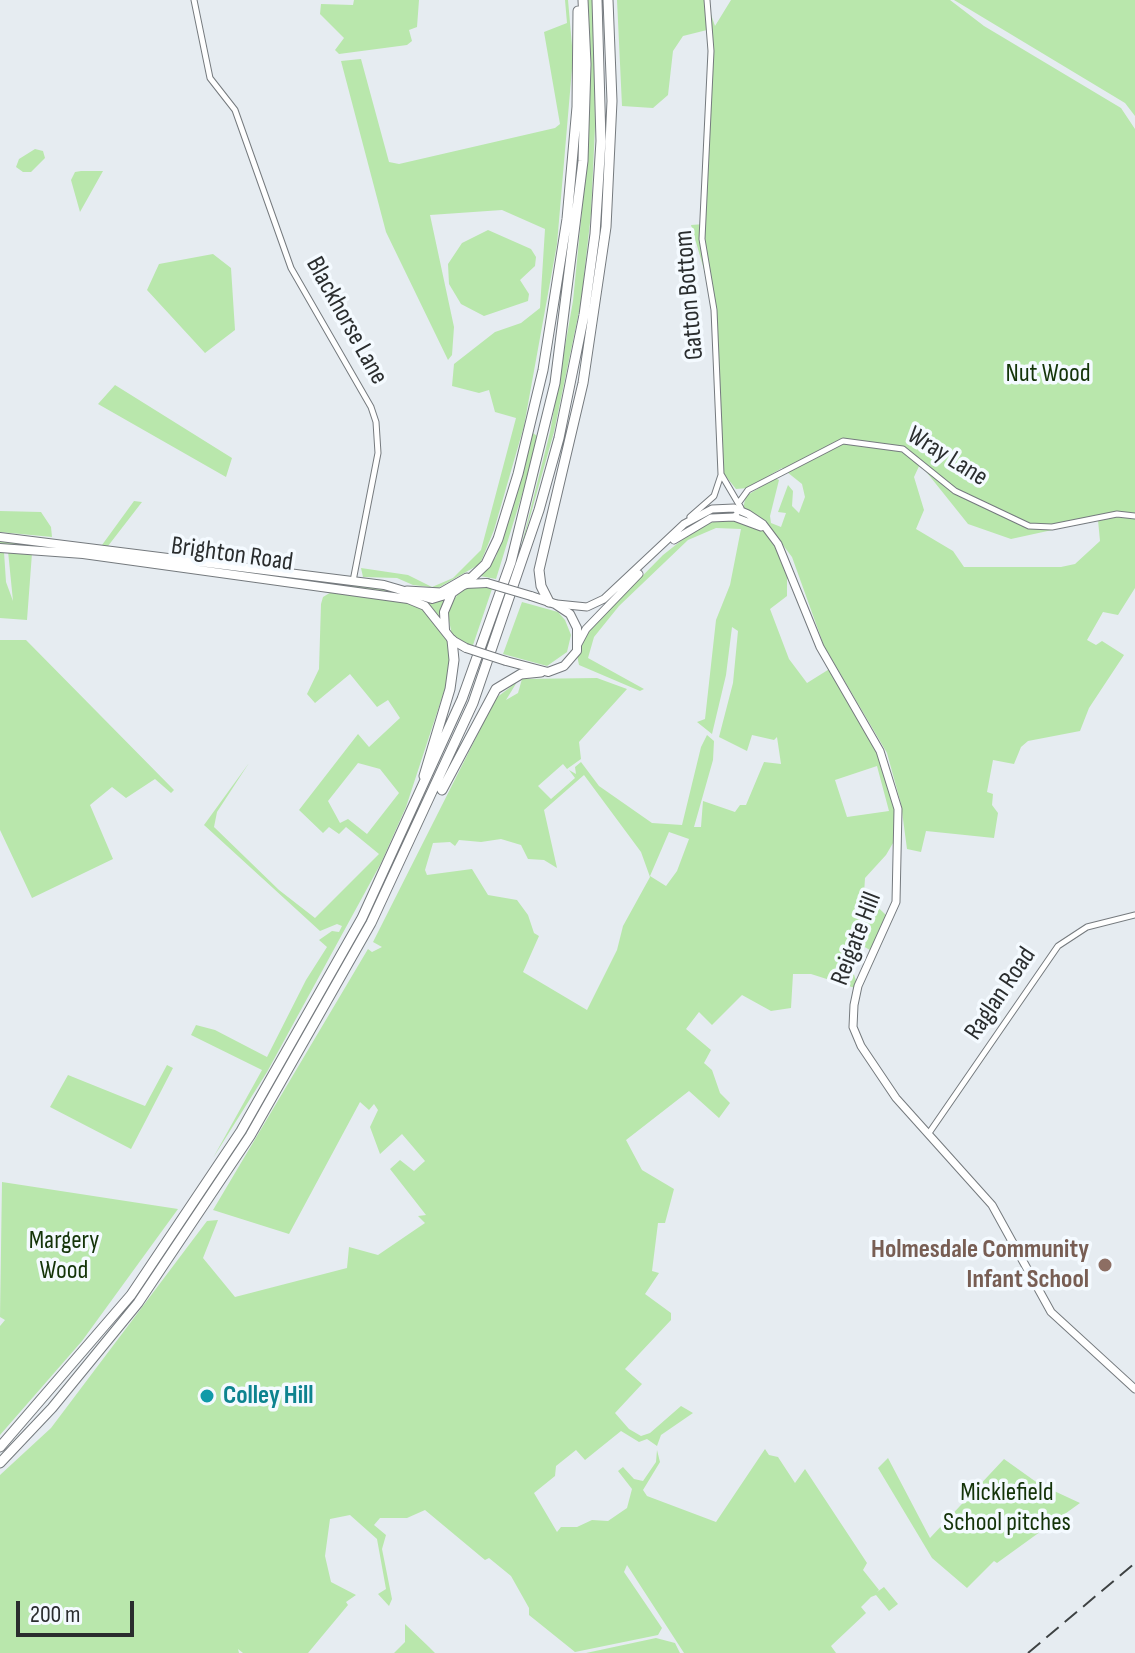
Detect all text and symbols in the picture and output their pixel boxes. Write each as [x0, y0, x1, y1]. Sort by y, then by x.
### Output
street label: Gatton Bottom [669, 229, 711, 361]
street label: Blackhorse Lane [298, 252, 394, 390]
park label: Nut Wood [1005, 358, 1091, 390]
street label: Wray Lane [901, 420, 993, 494]
street label: Brighton Road [169, 531, 295, 579]
street label: Reigate Hill [825, 888, 889, 990]
street label: Raglan Road [959, 942, 1043, 1046]
park label: Margery Wood [29, 1225, 99, 1286]
place label: Holmesdale Community Infant School [871, 1234, 1089, 1296]
marker: Holmesdale Community Infant School [1096, 1256, 1114, 1274]
place label: Colley Hill [223, 1380, 314, 1412]
marker: Colley Hill [198, 1387, 216, 1405]
park label: Micklefield School pitches [943, 1477, 1071, 1538]
scale bar [20, 1585, 138, 1635]
text: 200 m [30, 1600, 81, 1629]

